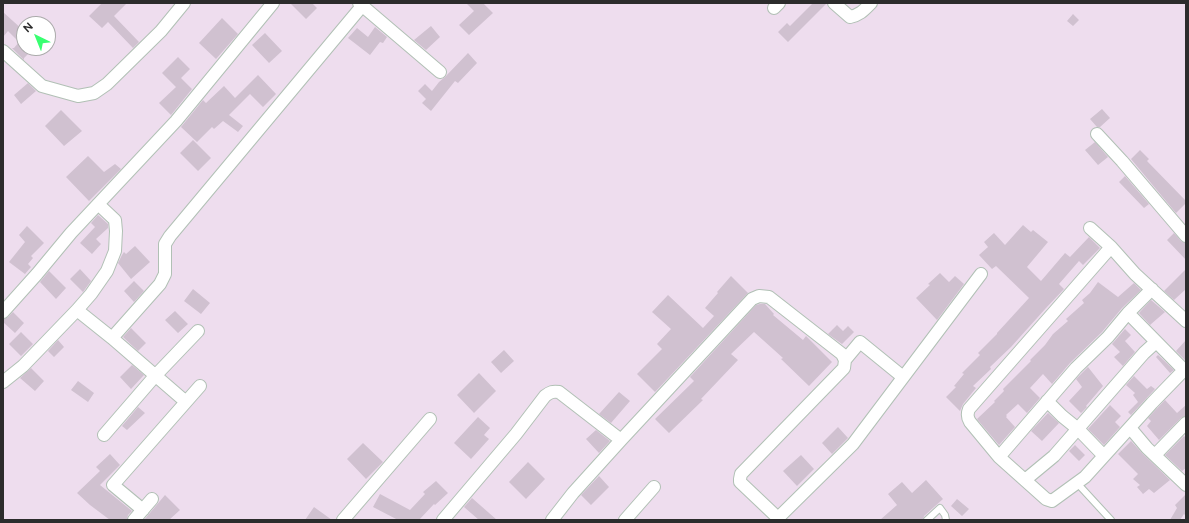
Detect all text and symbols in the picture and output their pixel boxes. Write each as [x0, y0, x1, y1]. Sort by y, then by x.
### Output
north arrow [16, 16, 56, 56]
text: N [21, 20, 36, 35]

